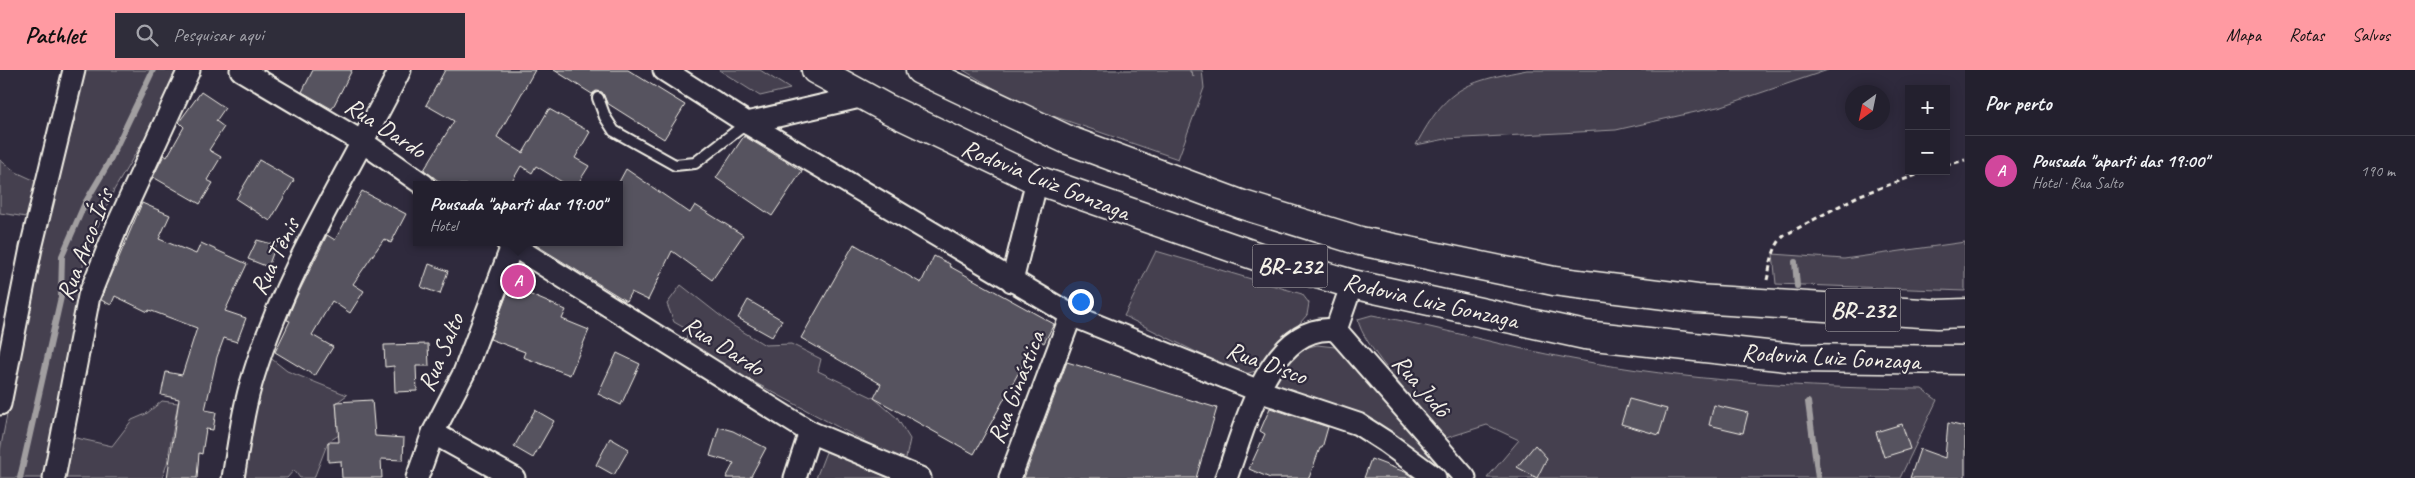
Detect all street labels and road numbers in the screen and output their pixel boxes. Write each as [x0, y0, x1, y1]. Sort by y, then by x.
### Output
street label: Rua Dardo [339, 90, 433, 166]
street label: Rodovia Luiz Gonzaga [957, 132, 1137, 229]
street label: Rua Arco-Íris [49, 182, 122, 305]
street label: Rua Tênis [243, 210, 308, 300]
road number: BR-232 [1252, 245, 1328, 288]
street label: Rodovia Luiz Gonzaga [1340, 265, 1524, 337]
road number: BR-232 [1826, 288, 1900, 332]
street label: Rua Salto [410, 307, 472, 396]
street label: Rua Dardo [677, 308, 771, 384]
street label: Rua Ginástica [980, 325, 1053, 448]
street label: Rua Disco [1222, 334, 1312, 393]
street label: Rodovia Luiz Gonzaga [1741, 336, 1924, 378]
street label: Rua Judô [1385, 347, 1459, 426]

